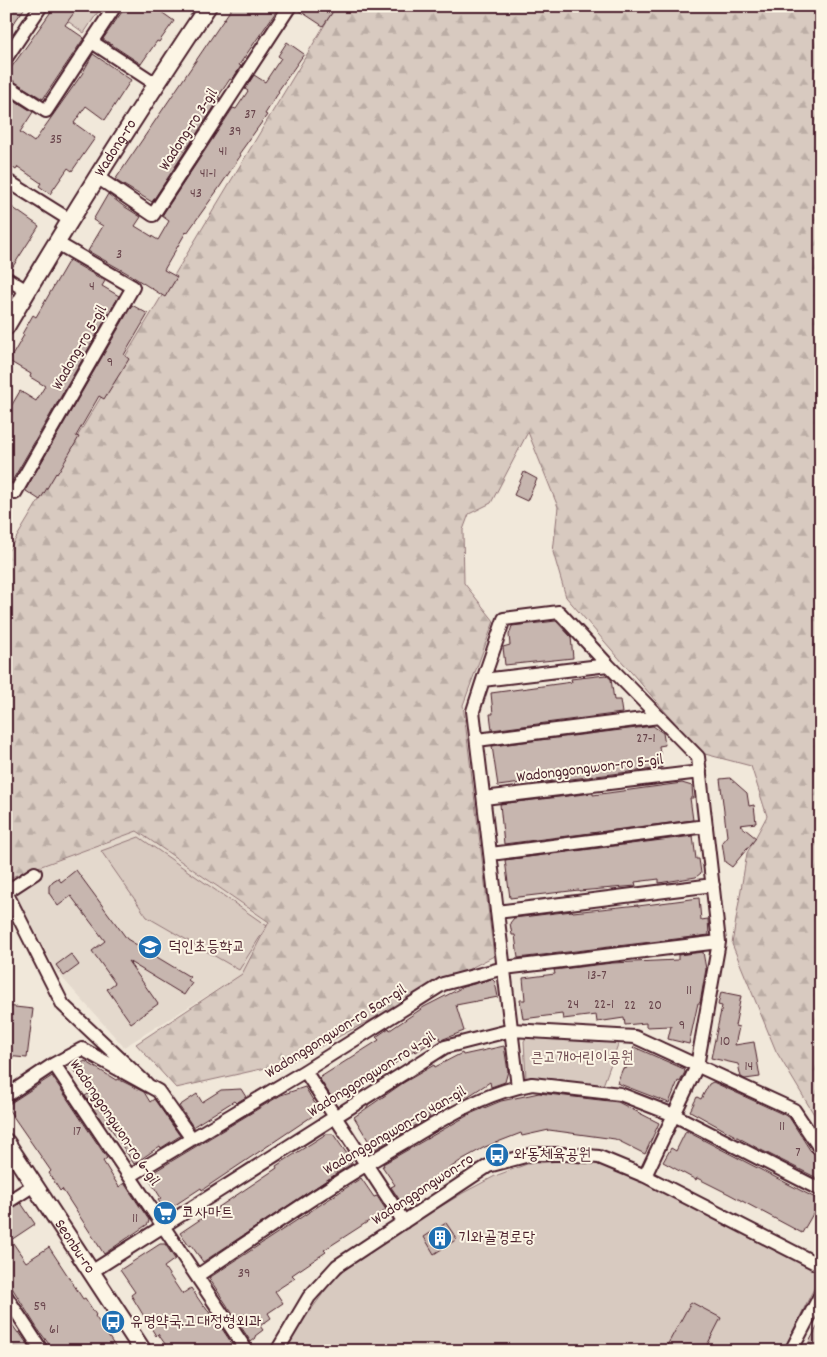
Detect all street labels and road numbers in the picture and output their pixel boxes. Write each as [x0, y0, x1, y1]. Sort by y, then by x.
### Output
street label: Wadong-ro 3-gil [154, 84, 224, 176]
street label: Wadong-ro [89, 115, 143, 181]
street label: Wadong-ro 5-gil [46, 301, 114, 395]
street label: Wadonggongwon-ro 5-gil [515, 749, 665, 789]
street label: Wadonggongwon-ro 5an-gil [261, 979, 411, 1085]
street label: Wadonggongwon-ro 4-gil [304, 1026, 441, 1124]
street label: Wadonggongwon-ro 6-gil [63, 1055, 165, 1191]
street label: Wadonggongwon-ro 4an-gil [319, 1080, 471, 1181]
street label: Wadonggongwon-ro [367, 1148, 479, 1232]
street label: Seonbu-ro [48, 1215, 101, 1278]

